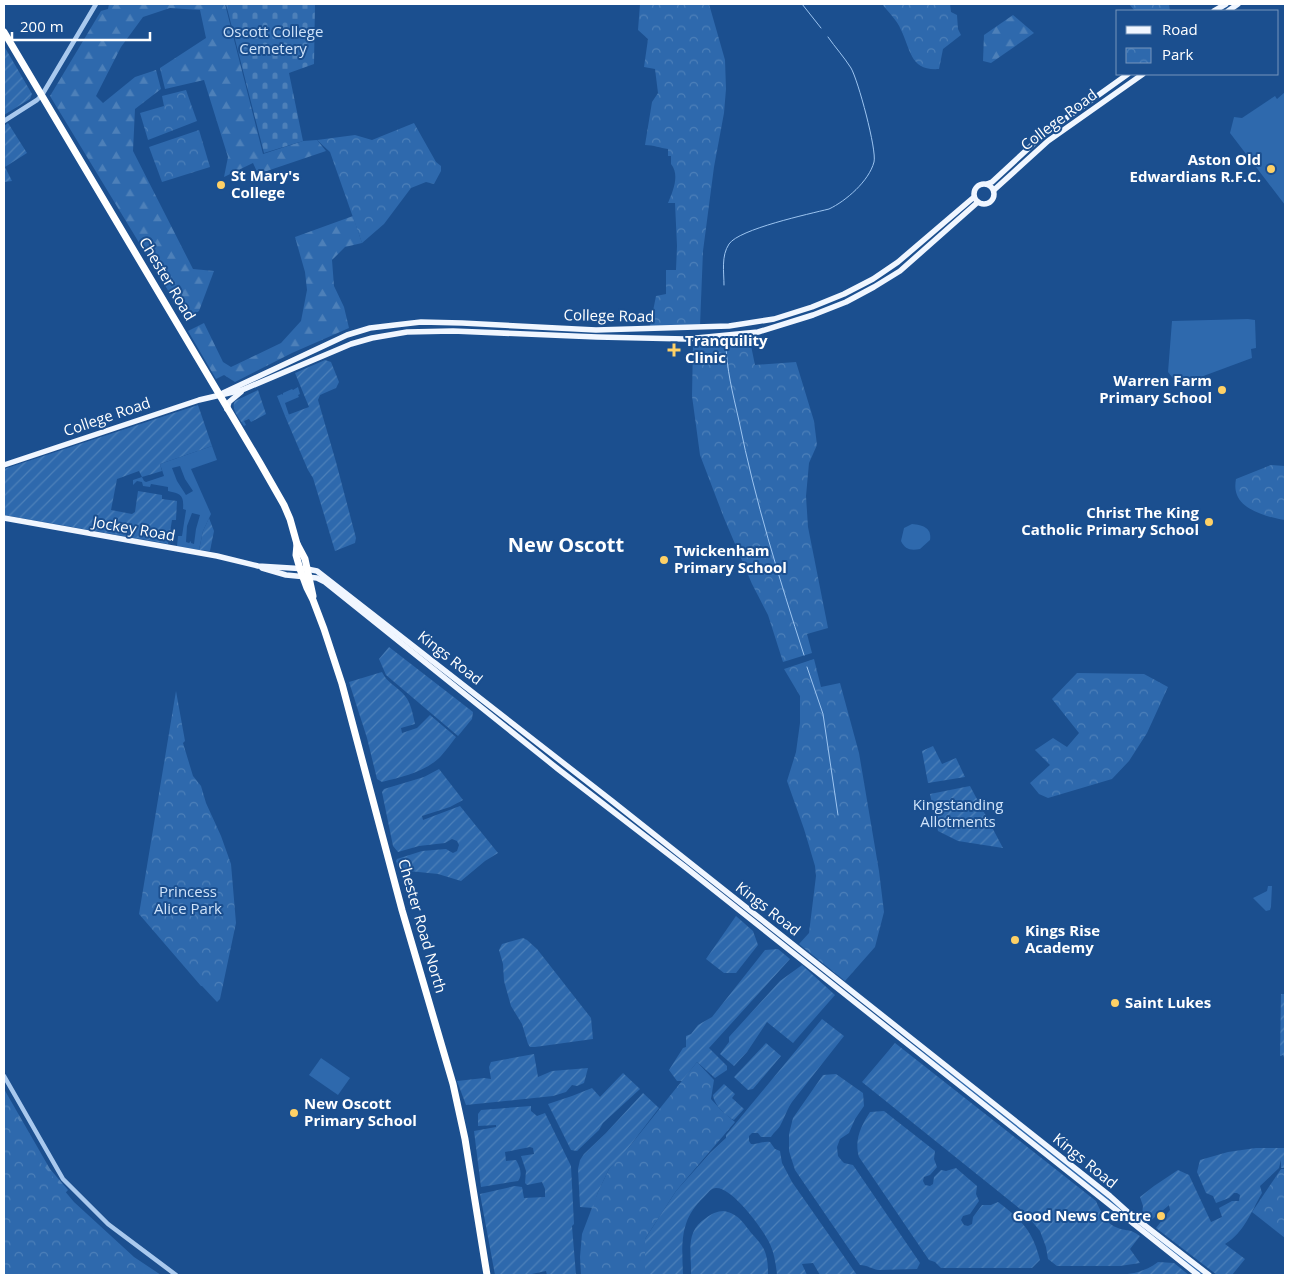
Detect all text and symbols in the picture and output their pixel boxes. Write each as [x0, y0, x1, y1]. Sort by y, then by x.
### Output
scale bar [12, 10, 150, 42]
legend [1116, 10, 1279, 75]
text: 200 m [20, 16, 64, 36]
text: Road [1162, 19, 1198, 39]
park label: Oscott College Cemetery [223, 21, 323, 58]
text: Park [1162, 44, 1193, 64]
street label: College Road [1016, 84, 1101, 154]
place label: Aston Old Edwardians R.F.C. [1130, 149, 1261, 186]
marker: Aston Old Edwardians R.F.C. [1265, 163, 1277, 175]
place label: St Mary's College [231, 165, 300, 202]
marker: St Mary's College [215, 179, 227, 191]
street label: Chester Road [135, 233, 201, 324]
street label: College Road [563, 304, 655, 326]
place label: Tranquility Clinic [685, 330, 768, 367]
marker: Tranquility Clinic [667, 343, 681, 357]
place label: Warren Farm Primary School [1099, 370, 1212, 407]
marker: Warren Farm Primary School [1216, 384, 1228, 396]
street label: College Road [61, 392, 153, 440]
place label: Christ The King Catholic Primary School [1021, 502, 1200, 539]
street label: Jockey Road [89, 511, 177, 545]
marker: Christ The King Catholic Primary School [1203, 516, 1215, 528]
district label: New Oscott [508, 531, 624, 558]
place label: Twickenham Primary School [674, 540, 787, 577]
marker: Twickenham Primary School [658, 554, 670, 566]
street label: Kings Road [414, 626, 487, 689]
park label: Kingstanding Allotments [913, 794, 1003, 831]
street label: Chester Road North [394, 856, 452, 995]
street label: Kings Road [732, 877, 805, 940]
park label: Princess Alice Park [154, 881, 222, 918]
place label: Kings Rise Academy [1025, 920, 1100, 957]
marker: Kings Rise Academy [1009, 934, 1021, 946]
place label: Saint Lukes [1125, 992, 1211, 1012]
marker: Saint Lukes [1109, 997, 1121, 1009]
place label: New Oscott Primary School [304, 1093, 417, 1130]
marker: New Oscott Primary School [288, 1107, 300, 1119]
street label: Kings Road [1049, 1128, 1122, 1192]
place label: Good News Centre [1012, 1205, 1151, 1225]
marker: Good News Centre [1155, 1210, 1167, 1222]

